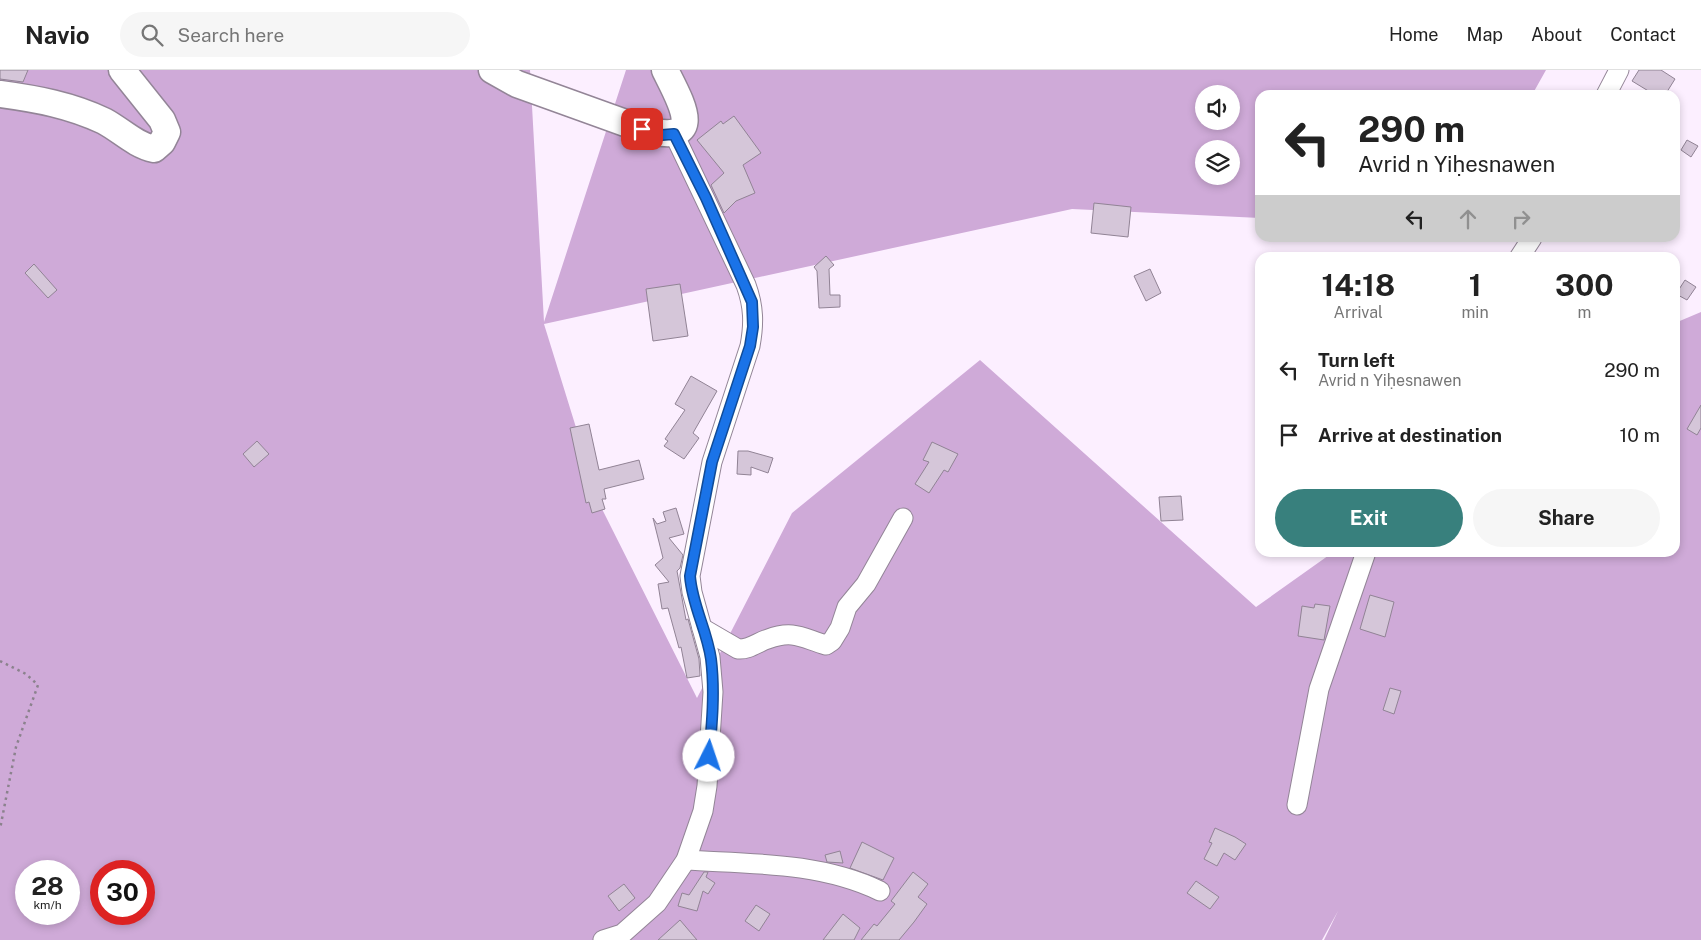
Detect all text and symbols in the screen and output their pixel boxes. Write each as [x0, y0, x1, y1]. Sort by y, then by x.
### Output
search box [120, 12, 470, 57]
text: Navio [25, 21, 90, 49]
icon: search [138, 21, 166, 49]
text: Search here [178, 24, 284, 46]
text: Home [1389, 24, 1439, 45]
text: Map [1467, 24, 1503, 45]
text: About [1531, 24, 1582, 45]
text: Contact [1610, 24, 1676, 45]
map controls [1195, 85, 1240, 185]
button: sound [1195, 85, 1240, 130]
pin [621, 108, 663, 150]
text: 290 m [1358, 109, 1465, 150]
icon: left [1275, 110, 1340, 175]
icon: arrive [628, 115, 656, 143]
button: layers [1195, 140, 1240, 185]
text: Avrid n Yiḥesnawen [1358, 151, 1555, 177]
icon: left [1401, 205, 1429, 233]
icon: ahead [1454, 205, 1482, 233]
icon: right [1507, 205, 1535, 233]
text: 14:18 [1321, 267, 1395, 303]
text: 1 [1469, 267, 1481, 303]
text: 300 [1555, 267, 1614, 303]
text: Arrival [1334, 303, 1383, 322]
text: min [1461, 303, 1489, 322]
text: m [1577, 303, 1591, 322]
text: Turn left [1318, 349, 1395, 371]
icon: left [1275, 356, 1303, 384]
text: 290 m [1604, 359, 1660, 381]
text: Avrid n Yiḥesnawen [1318, 371, 1461, 390]
icon: arrive [1275, 421, 1303, 449]
text: Arrive at destination [1318, 424, 1502, 446]
text: 10 m [1620, 424, 1660, 446]
button: Exit [1275, 489, 1463, 547]
button: Share [1473, 489, 1660, 547]
position arrow [682, 729, 734, 781]
speed limit sign: 30 [90, 860, 155, 925]
text: 28 [31, 871, 64, 901]
text: km/h [33, 898, 62, 912]

